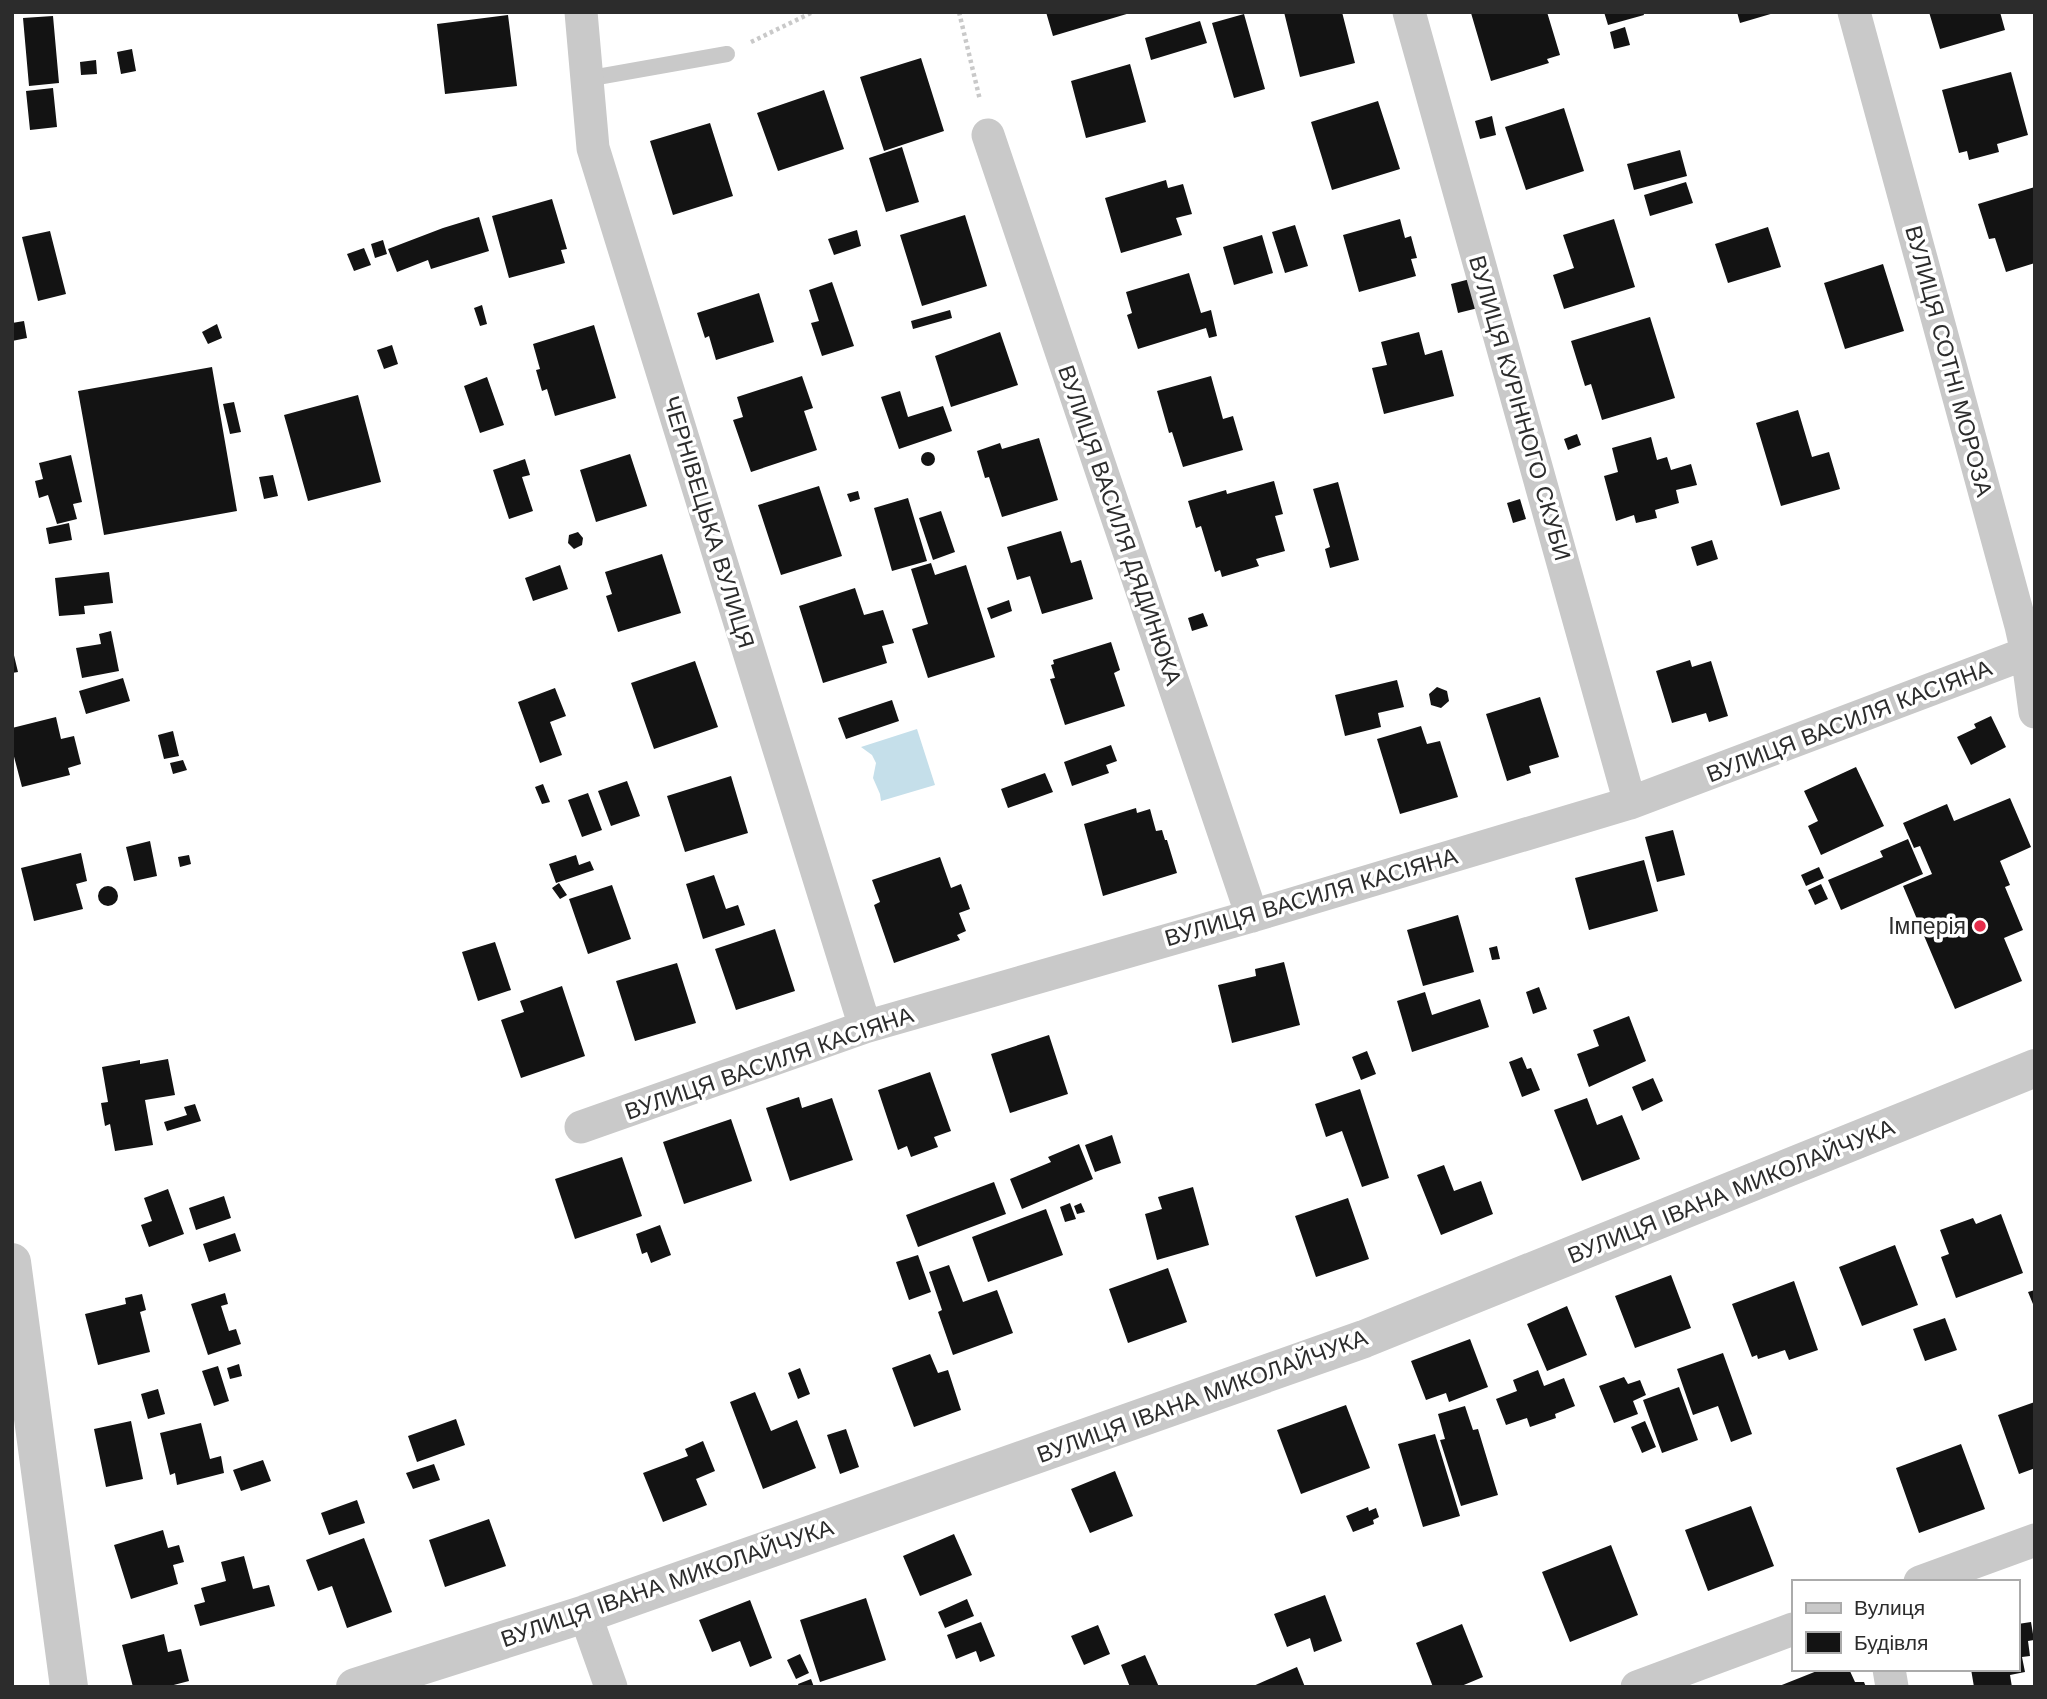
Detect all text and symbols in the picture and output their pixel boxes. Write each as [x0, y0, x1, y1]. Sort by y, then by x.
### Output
street label: ВУЛИЦЯ СОТНІ МОРОЗА [1899, 223, 1998, 500]
street label: ВУЛИЦЯ КУРІННОГО СКУБИ [1463, 253, 1576, 564]
street label: ВУЛИЦЯ ВАСИЛЯ ДЯДИНЮКА [1052, 362, 1187, 689]
street label: ЧЕРНІВЕЦЬКА ВУЛИЦЯ [657, 393, 760, 651]
street label: ВУЛИЦЯ ВАСИЛЯ КАСІЯНА [1703, 654, 1996, 788]
street label: ВУЛИЦЯ ВАСИЛЯ КАСІЯНА [1162, 843, 1461, 952]
place label: Імперія [1888, 913, 1966, 940]
marker: Імперія [1972, 918, 1988, 934]
street label: ВУЛИЦЯ ВАСИЛЯ КАСІЯНА [621, 1001, 918, 1126]
street label: ВУЛИЦЯ ІВАНА МИКОЛАЙЧУКА [1564, 1112, 1899, 1269]
street label: ВУЛИЦЯ ІВАНА МИКОЛАЙЧУКА [1033, 1323, 1372, 1469]
street label: ВУЛИЦЯ ІВАНА МИКОЛАЙЧУКА [497, 1513, 838, 1653]
legend [1792, 1580, 2019, 1671]
text: Вулиця [1854, 1595, 1925, 1620]
text: Будівля [1854, 1630, 1928, 1655]

